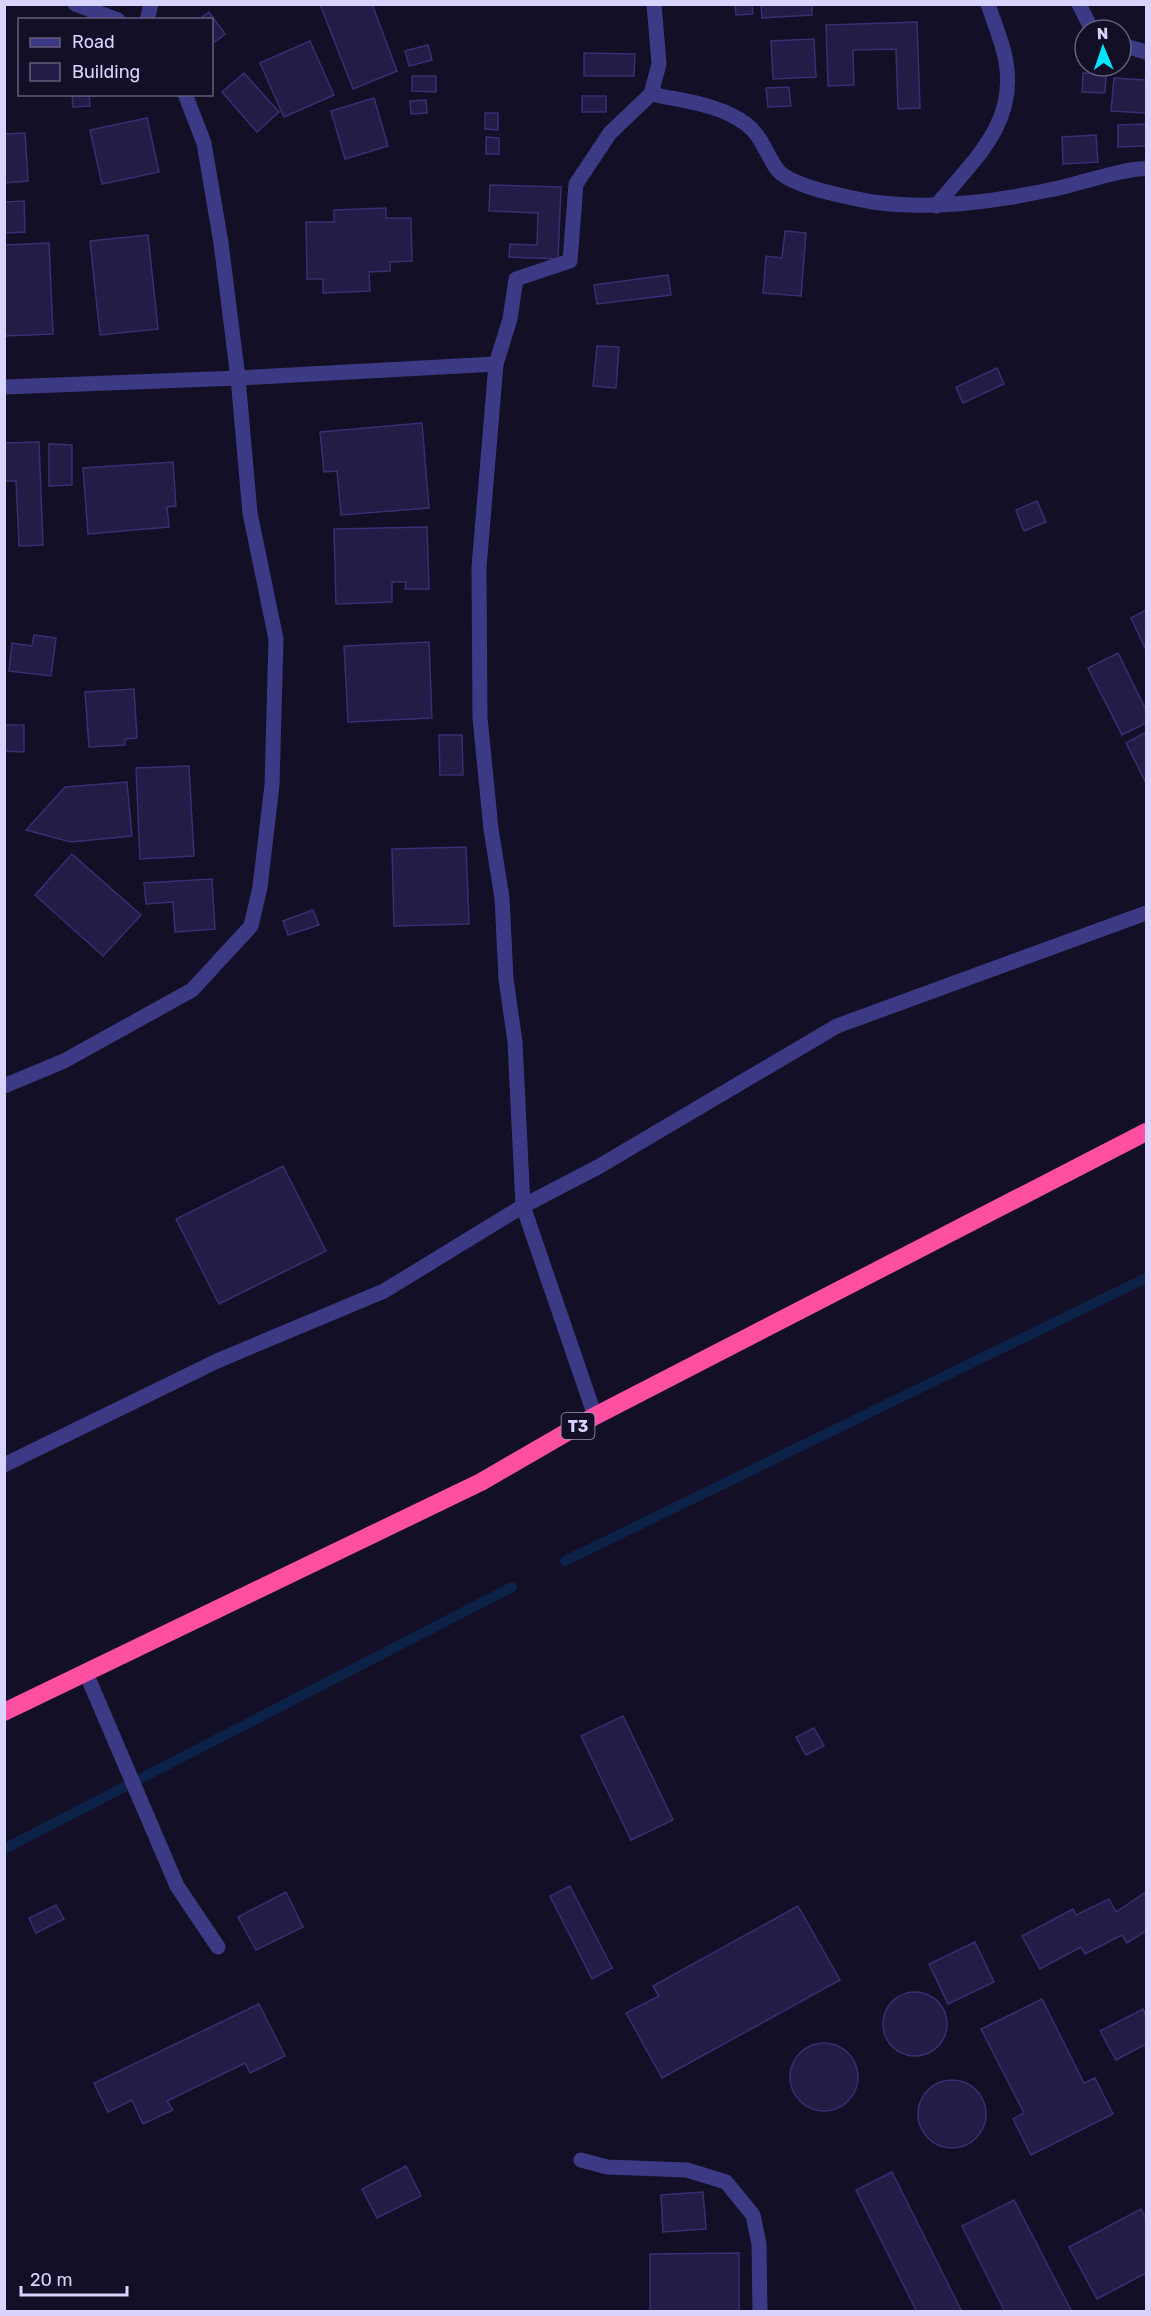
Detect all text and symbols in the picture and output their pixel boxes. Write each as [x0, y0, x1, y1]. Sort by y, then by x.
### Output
legend [18, 18, 213, 96]
north arrow [1073, 18, 1133, 78]
text: N [1096, 24, 1109, 43]
text: Road [72, 31, 115, 53]
text: Building [72, 61, 140, 83]
road number: T3 [562, 1413, 594, 1439]
scale bar [21, 2259, 128, 2297]
text: 20 m [30, 2269, 72, 2291]

